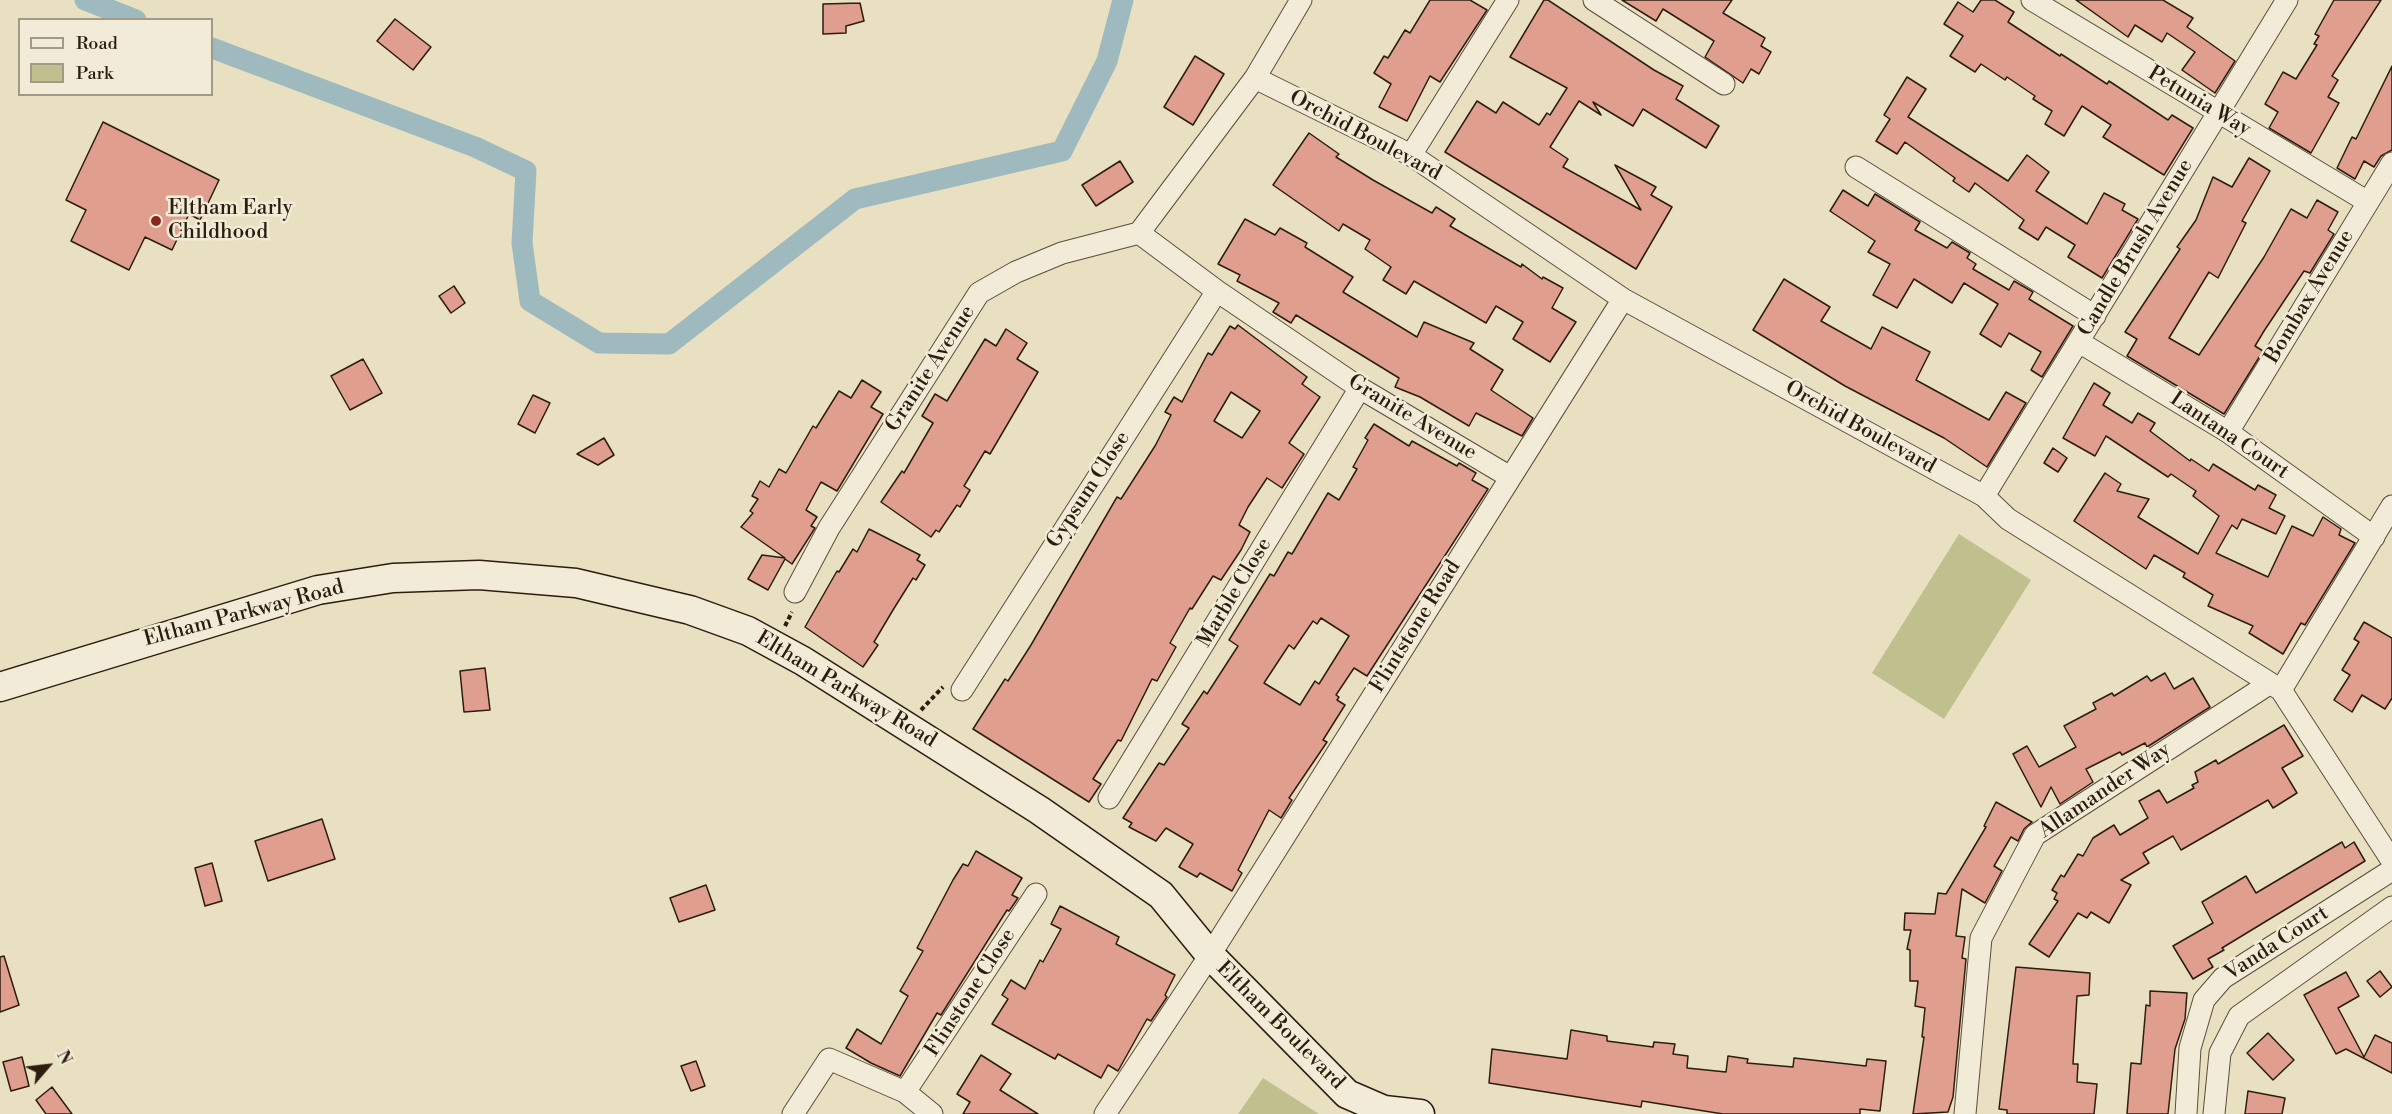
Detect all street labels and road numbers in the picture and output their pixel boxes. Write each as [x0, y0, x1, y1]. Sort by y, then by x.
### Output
street label: Petunia Way [2143, 61, 2255, 143]
street label: Orchid Boulevard [1285, 85, 1445, 187]
street label: Candle Brush Avenue [2073, 155, 2199, 341]
street label: Bombax Avenue [2260, 225, 2360, 369]
street label: Granite Avenue [881, 301, 981, 437]
street label: Granite Avenue [1343, 370, 1481, 466]
street label: Orchid Boulevard [1780, 376, 1940, 480]
street label: Lantana Court [2165, 387, 2293, 485]
street label: Gypsum Close [1042, 427, 1136, 553]
street label: Marble Close [1192, 534, 1278, 652]
street label: Flintstone Road [1365, 556, 1467, 698]
street label: Eltham Parkway Road [141, 575, 347, 653]
street label: Eltham Parkway Road [751, 626, 941, 754]
street label: Allamander Way [2034, 738, 2176, 844]
street label: Vanda Court [2220, 901, 2334, 987]
street label: Flinstone Close [920, 924, 1022, 1062]
street label: Eltham Boulevard [1210, 956, 1350, 1096]

